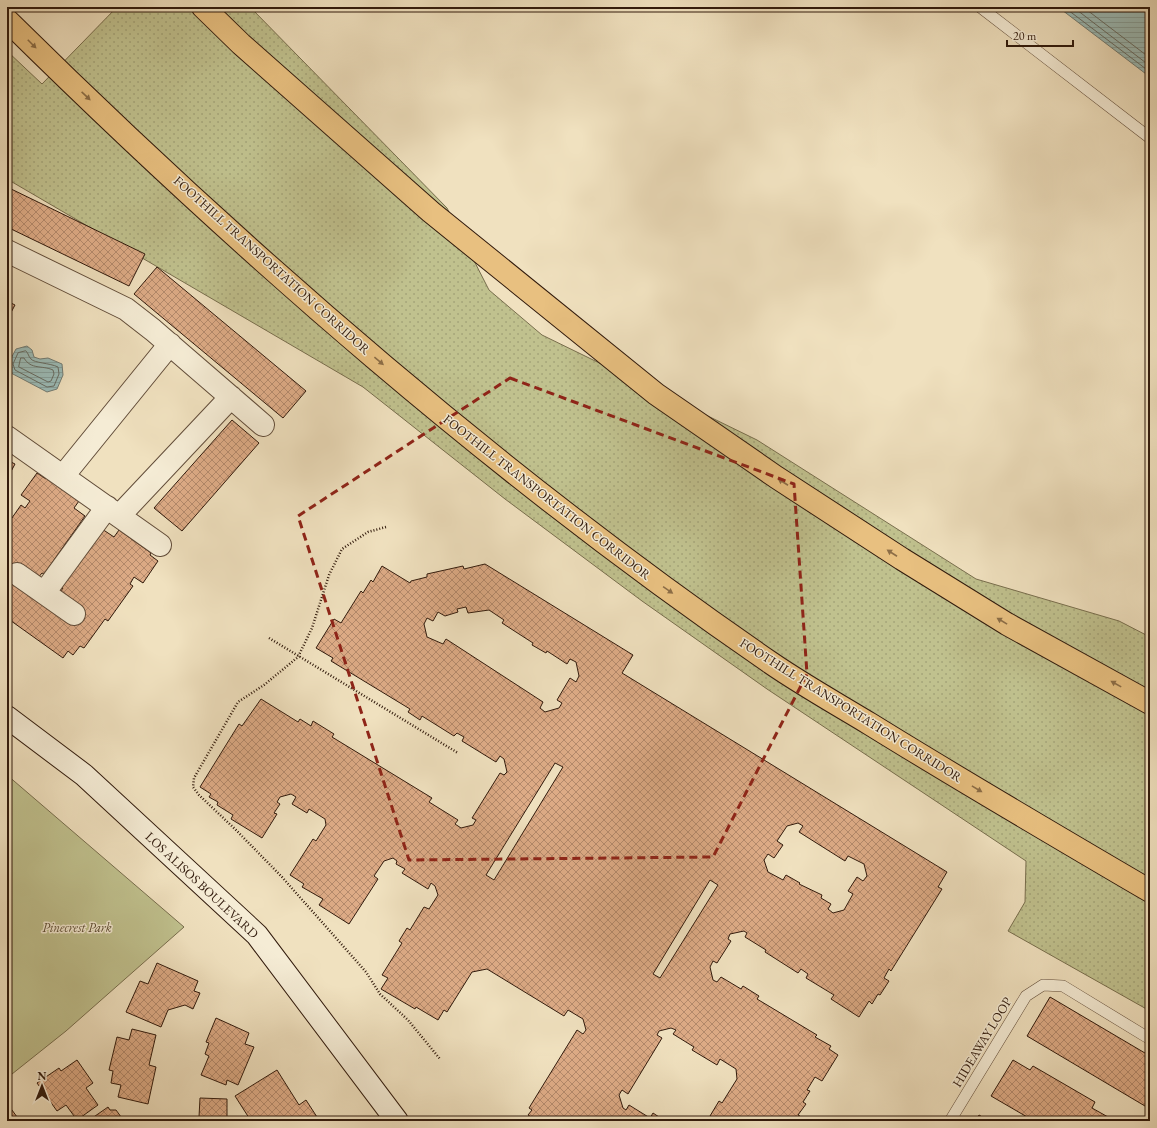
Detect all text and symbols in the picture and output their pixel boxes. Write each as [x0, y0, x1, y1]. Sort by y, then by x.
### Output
scale bar [1007, 22, 1073, 48]
text: 20 m [1013, 28, 1037, 44]
one-way arrow [27, 39, 37, 49]
one-way arrow [80, 91, 91, 100]
street label: FOOTHILL TRANSPORTATION CORRIDOR [170, 172, 374, 358]
one-way arrow [374, 357, 385, 366]
street label: FOOTHILL TRANSPORTATION CORRIDOR [440, 411, 655, 584]
one-way arrow [778, 478, 788, 486]
one-way arrow [886, 549, 898, 556]
one-way arrow [662, 586, 673, 594]
one-way arrow [997, 617, 1007, 625]
street label: FOOTHILL TRANSPORTATION CORRIDOR [737, 634, 966, 786]
one-way arrow [1110, 681, 1122, 688]
one-way arrow [971, 785, 983, 792]
street label: LOS ALISOS BOULEVARD [142, 828, 262, 942]
park label: Pinecrest Park [42, 919, 112, 936]
street label: HIDEAWAY LOOP [948, 994, 1016, 1090]
north arrow [22, 1066, 62, 1106]
text: N [38, 1069, 47, 1083]

